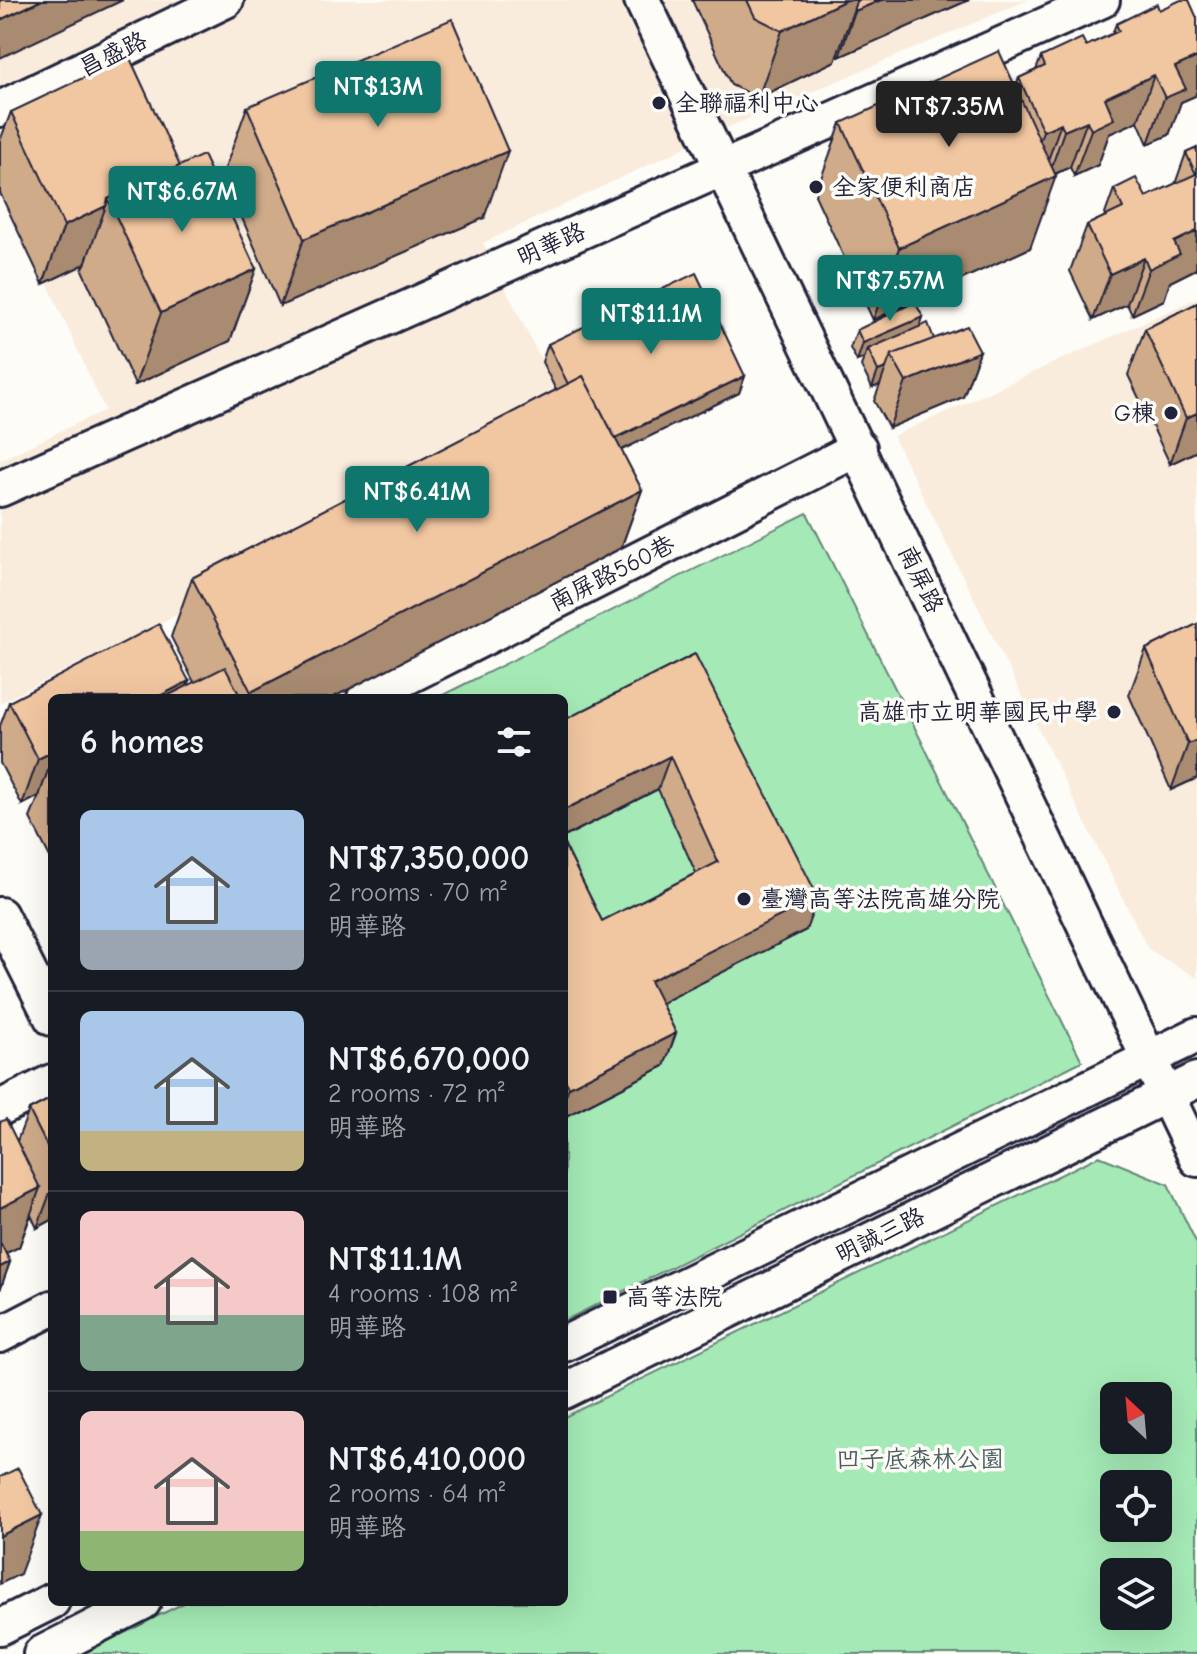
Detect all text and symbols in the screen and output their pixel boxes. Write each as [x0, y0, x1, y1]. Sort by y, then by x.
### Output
street label: 昌盛路 [75, 26, 151, 82]
pin: NT$13M [313, 61, 443, 129]
text: NT$13M [333, 72, 423, 102]
pin: NT$7.35M [866, 81, 1032, 149]
place label: 全聯福利中心 [675, 89, 819, 117]
text: NT$7.35M [894, 92, 1004, 122]
marker: 全聯福利中心 [650, 94, 668, 112]
pin: NT$6.67M [99, 166, 265, 234]
place label: 全家便利商店 [832, 173, 976, 201]
text: NT$6.67M [127, 177, 237, 207]
marker: 全家便利商店 [807, 178, 825, 196]
street label: 明華路 [512, 217, 590, 271]
pin: NT$7.57M [807, 255, 973, 323]
text: NT$7.57M [835, 266, 945, 296]
pin: NT$11.1M [568, 288, 734, 356]
text: NT$11.1M [600, 299, 702, 329]
place label: G棟 [1114, 399, 1156, 427]
marker: G棟 [1162, 404, 1180, 422]
pin: NT$6.41M [334, 466, 500, 534]
text: NT$6.41M [363, 477, 471, 507]
street label: 南屏路560巷 [545, 530, 679, 616]
street label: 南屏路 [893, 541, 949, 617]
place label: 高雄市立明華國民中學 [858, 698, 1098, 726]
marker: 高雄市立明華國民中學 [1105, 703, 1123, 721]
icon: filters [492, 720, 536, 764]
text: 6 homes [80, 722, 204, 762]
text: NT$7,350,000 [328, 838, 529, 878]
icon: home [144, 842, 240, 938]
text: 2 rooms · 70 m² [328, 878, 507, 908]
place label: 臺灣高等法院高雄分院 [760, 885, 1000, 913]
marker: 臺灣高等法院高雄分院 [735, 890, 753, 908]
text: 明華路 [328, 912, 406, 942]
text: NT$6,670,000 [328, 1039, 530, 1079]
icon: home [144, 1043, 240, 1139]
text: 2 rooms · 72 m² [328, 1079, 505, 1109]
text: 明華路 [328, 1113, 406, 1143]
street label: 明誠三路 [831, 1201, 929, 1269]
text: NT$11.1M [328, 1239, 462, 1279]
icon: home [144, 1243, 240, 1339]
text: 4 rooms · 108 m² [328, 1279, 517, 1309]
place label: 高等法院 [626, 1283, 722, 1311]
marker: 高等法院 [601, 1288, 619, 1306]
text: 明華路 [328, 1313, 406, 1343]
north arrow [1100, 1382, 1172, 1454]
map controls [1100, 1382, 1172, 1630]
text: NT$6,410,000 [328, 1439, 526, 1479]
icon: home [144, 1443, 240, 1539]
park label: 凹子底森林公園 [836, 1445, 1004, 1473]
button: locate [1100, 1470, 1172, 1542]
text: 2 rooms · 64 m² [328, 1479, 505, 1509]
text: 明華路 [328, 1513, 406, 1543]
button: layers [1100, 1558, 1172, 1630]

